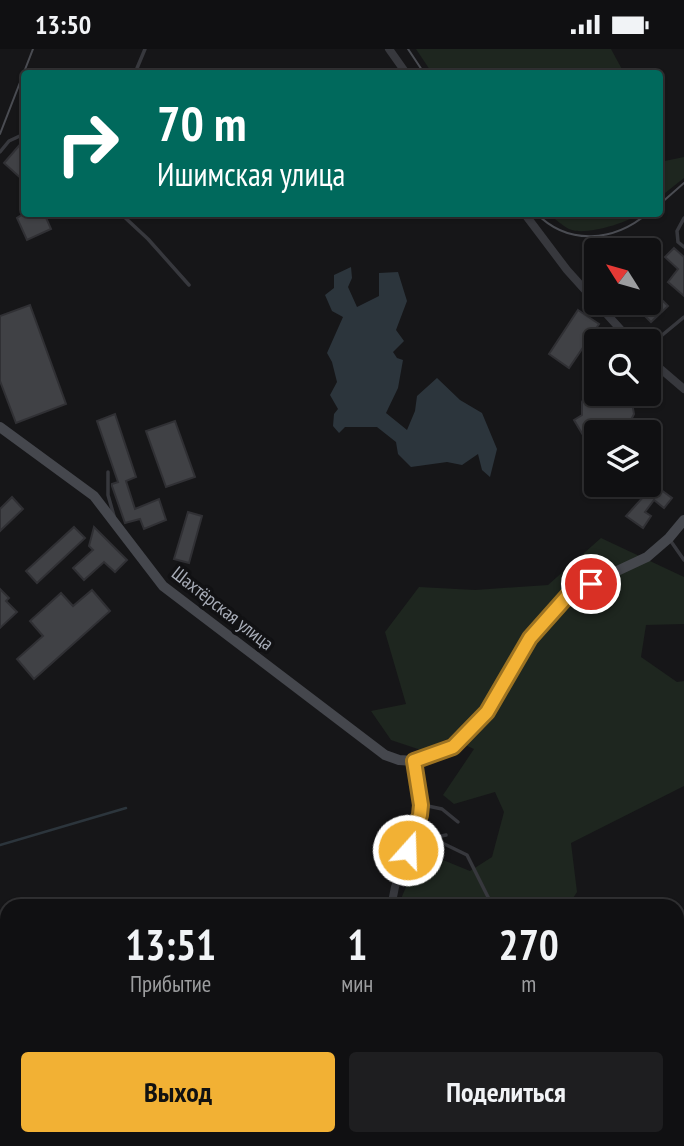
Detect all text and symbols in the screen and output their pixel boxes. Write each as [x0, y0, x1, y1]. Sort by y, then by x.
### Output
text: 13:50 [35, 8, 91, 41]
text: 70 m [157, 91, 246, 155]
icon: right [42, 98, 133, 189]
text: Ишимская улица [157, 153, 345, 195]
north arrow [584, 238, 662, 315]
map controls [584, 238, 661, 497]
button: search [584, 329, 661, 406]
button: layers [584, 420, 661, 497]
pin [561, 554, 621, 614]
street label: Шахтёрская улица [167, 561, 279, 655]
icon: arrive [572, 565, 610, 603]
position arrow [371, 813, 445, 887]
text: 13:51 [125, 917, 216, 972]
text: 1 [347, 917, 367, 972]
text: 270 [499, 917, 559, 972]
text: Прибытие [130, 969, 211, 998]
text: мин [341, 969, 373, 998]
text: m [521, 969, 536, 998]
button: Выход [21, 1052, 335, 1132]
button: Поделиться [349, 1052, 663, 1132]

